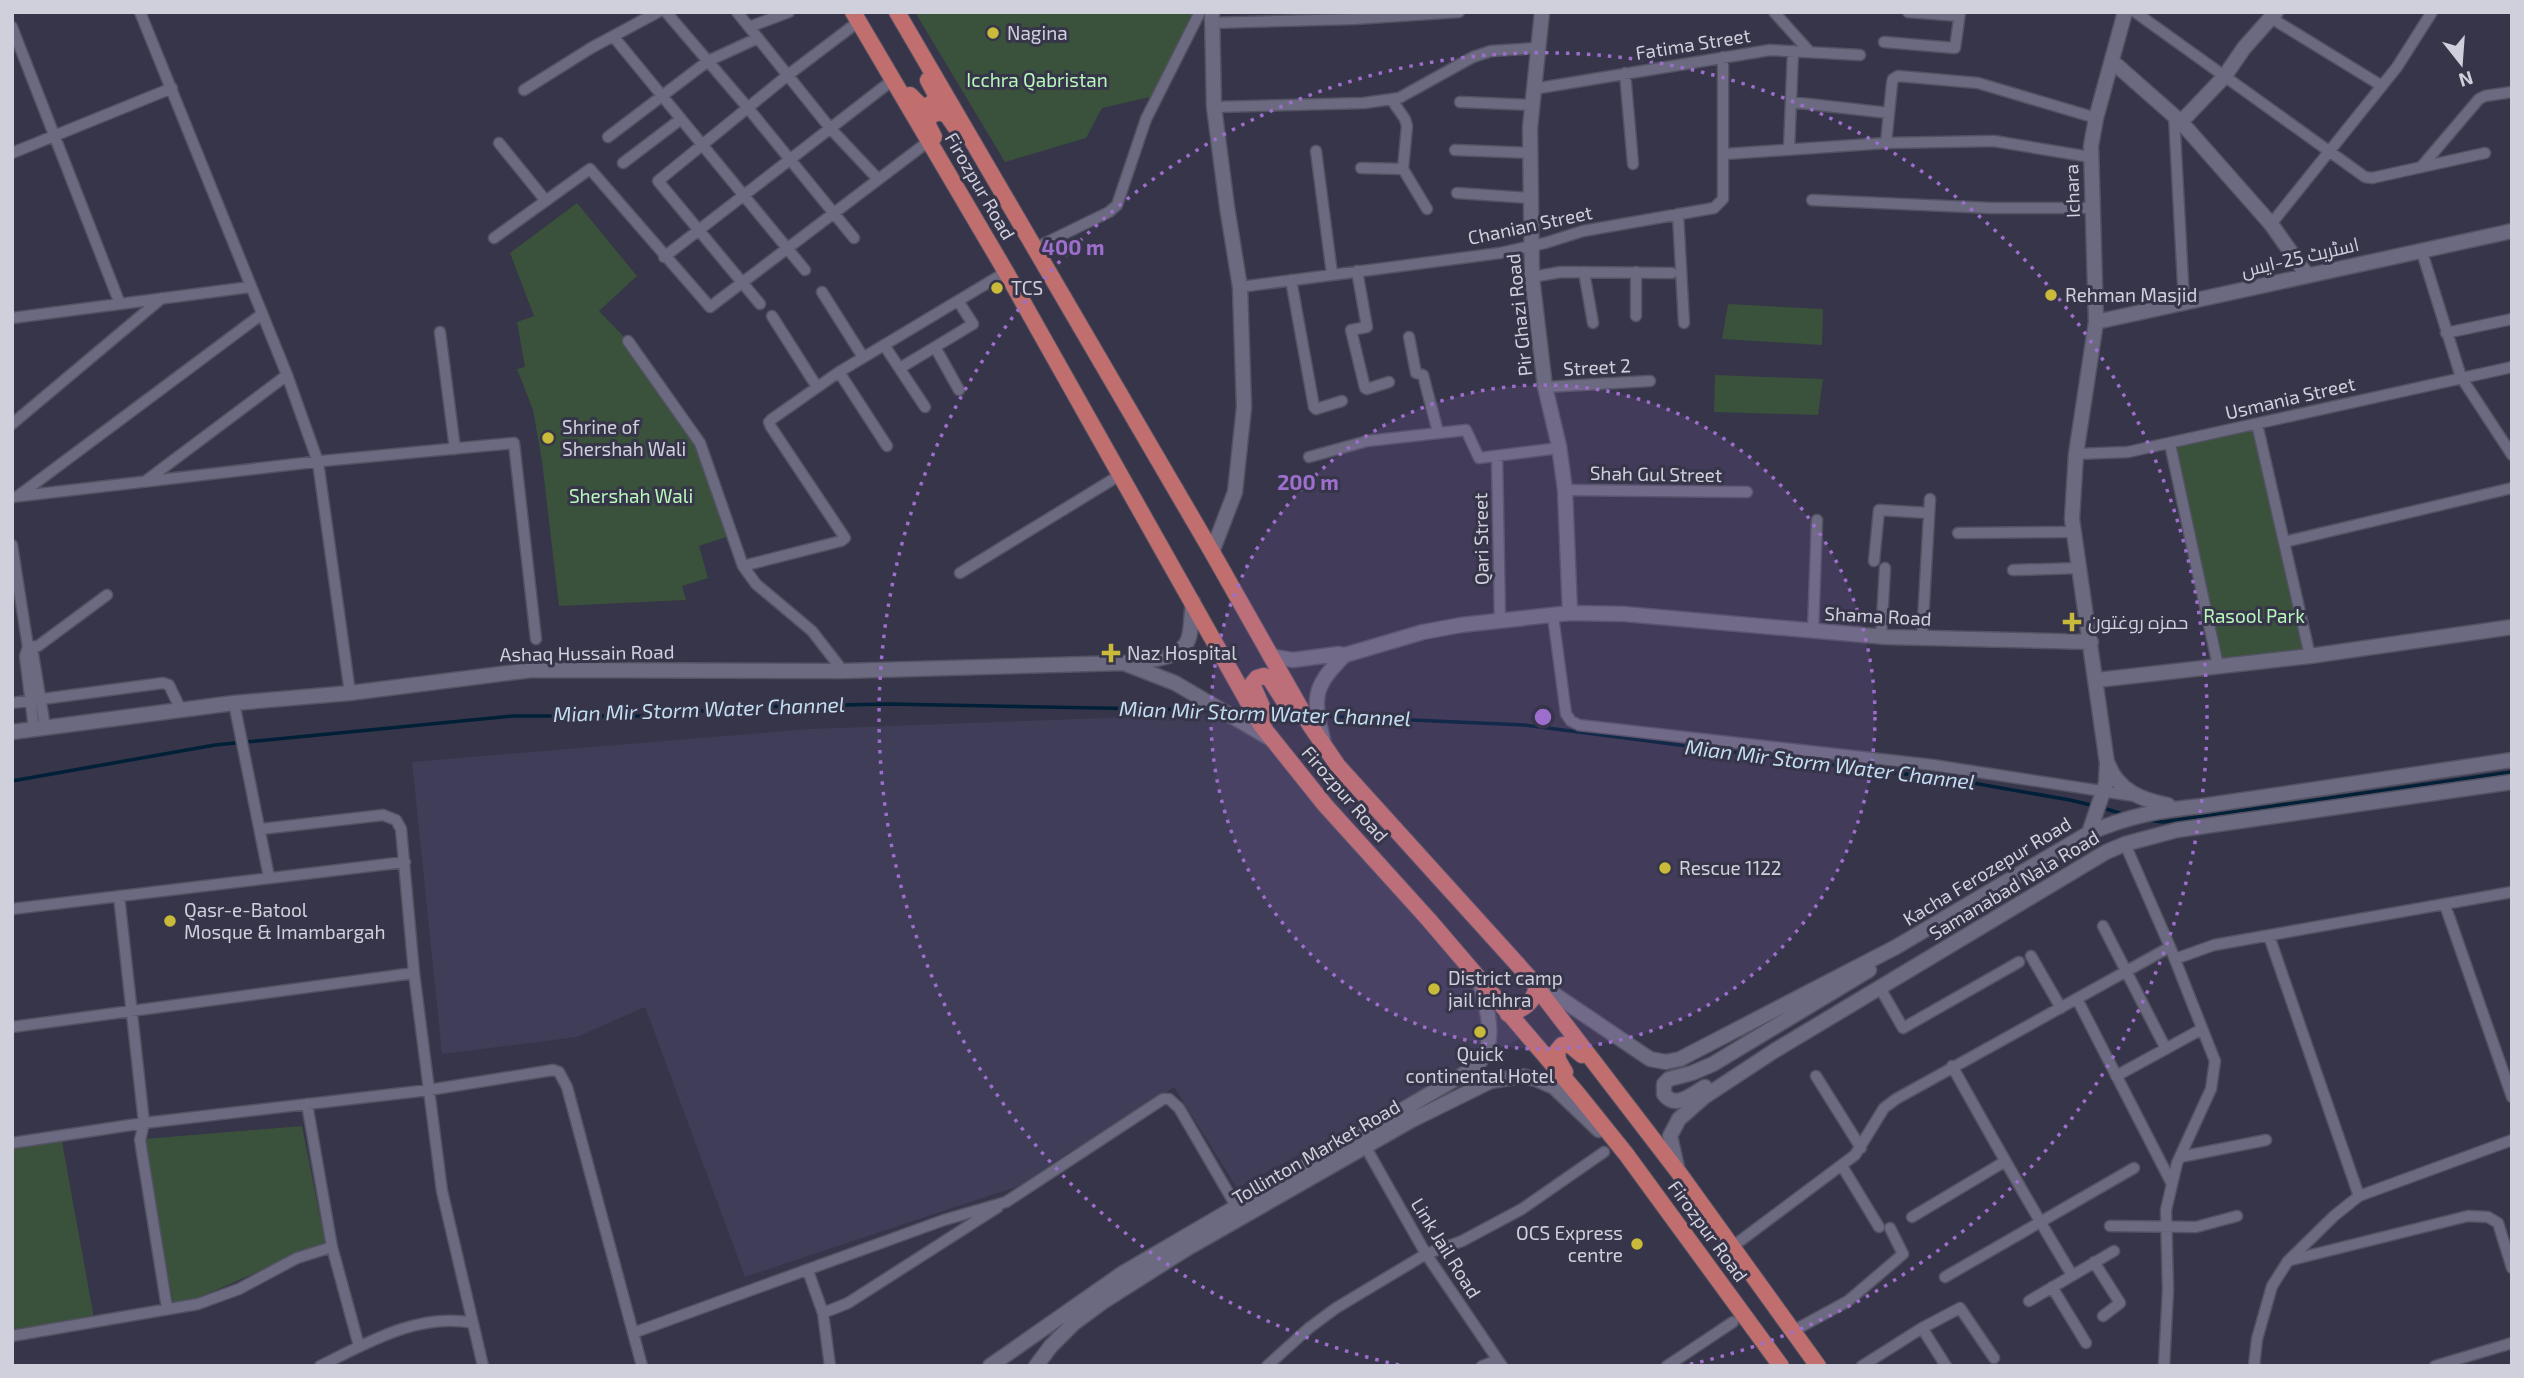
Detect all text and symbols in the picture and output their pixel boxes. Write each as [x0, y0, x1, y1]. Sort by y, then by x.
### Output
place label: Nagina [1007, 21, 1068, 44]
street label: Fatima Street [1634, 23, 1752, 64]
marker: Nagina [985, 25, 1001, 41]
north arrow [2426, 28, 2496, 98]
text: N [2456, 67, 2476, 93]
park label: Icchra Qabristan [966, 68, 1108, 91]
street label: Firozpur Road [941, 128, 1020, 243]
street label: Ichara [2059, 164, 2084, 218]
street label: Chanian Street [1466, 200, 1594, 249]
street label: اسٹریٹ 25-ایس [2239, 232, 2361, 282]
text: 400 m [1042, 234, 1104, 259]
street label: Pir Ghazi Road [1501, 253, 1536, 378]
place label: TCS [1011, 276, 1043, 299]
marker: TCS [989, 280, 1005, 296]
place label: Rehman Masjid [2065, 283, 2197, 306]
marker: Rehman Masjid [2043, 287, 2059, 303]
street label: Street 2 [1563, 353, 1631, 380]
street label: Usmania Street [2223, 371, 2357, 424]
place label: Shrine of Shershah Wali [562, 415, 686, 460]
marker: Shrine of Shershah Wali [540, 430, 556, 446]
street label: Shah Gul Street [1590, 461, 1722, 486]
text: 200 m [1277, 469, 1339, 494]
park label: Shershah Wali [569, 484, 693, 507]
street label: Qari Street [1468, 493, 1493, 585]
street label: Shama Road [1824, 601, 1932, 630]
park label: Rasool Park [2203, 604, 2305, 627]
place label: حمزه روغتون [2088, 610, 2188, 634]
marker: حمزه روغتون [2062, 612, 2082, 632]
street label: Ashaq Hussain Road [499, 639, 675, 666]
place label: Naz Hospital [1127, 641, 1237, 664]
marker: Naz Hospital [1101, 643, 1121, 663]
water label: Mian Mir Storm Water Channel [553, 691, 845, 726]
water label: Mian Mir Storm Water Channel [1119, 695, 1411, 730]
centre of rings [1531, 705, 1555, 729]
water label: Mian Mir Storm Water Channel [1684, 733, 1977, 794]
street label: Firozpur Road [1297, 741, 1393, 846]
street label: Kacha Ferozepur Road [1899, 811, 2075, 930]
street label: Samanabad Nala Road [1925, 825, 2103, 944]
place label: Rescue 1122 [1679, 856, 1782, 879]
marker: Rescue 1122 [1657, 860, 1673, 876]
place label: Qasr-e-Batool Mosque & Imambargah [184, 898, 386, 943]
marker: Qasr-e-Batool Mosque & Imambargah [162, 913, 178, 929]
place label: District camp jail ichhra [1448, 966, 1563, 1011]
marker: District camp jail ichhra [1426, 981, 1442, 997]
marker: Quick continental Hotel [1472, 1024, 1488, 1040]
place label: Quick continental Hotel [1406, 1042, 1555, 1087]
street label: Tollinton Market Road [1228, 1094, 1404, 1209]
street label: Firozpur Road [1664, 1175, 1753, 1286]
street label: Link Jail Road [1407, 1193, 1486, 1302]
place label: OCS Express centre [1516, 1221, 1623, 1266]
marker: OCS Express centre [1629, 1236, 1645, 1252]

